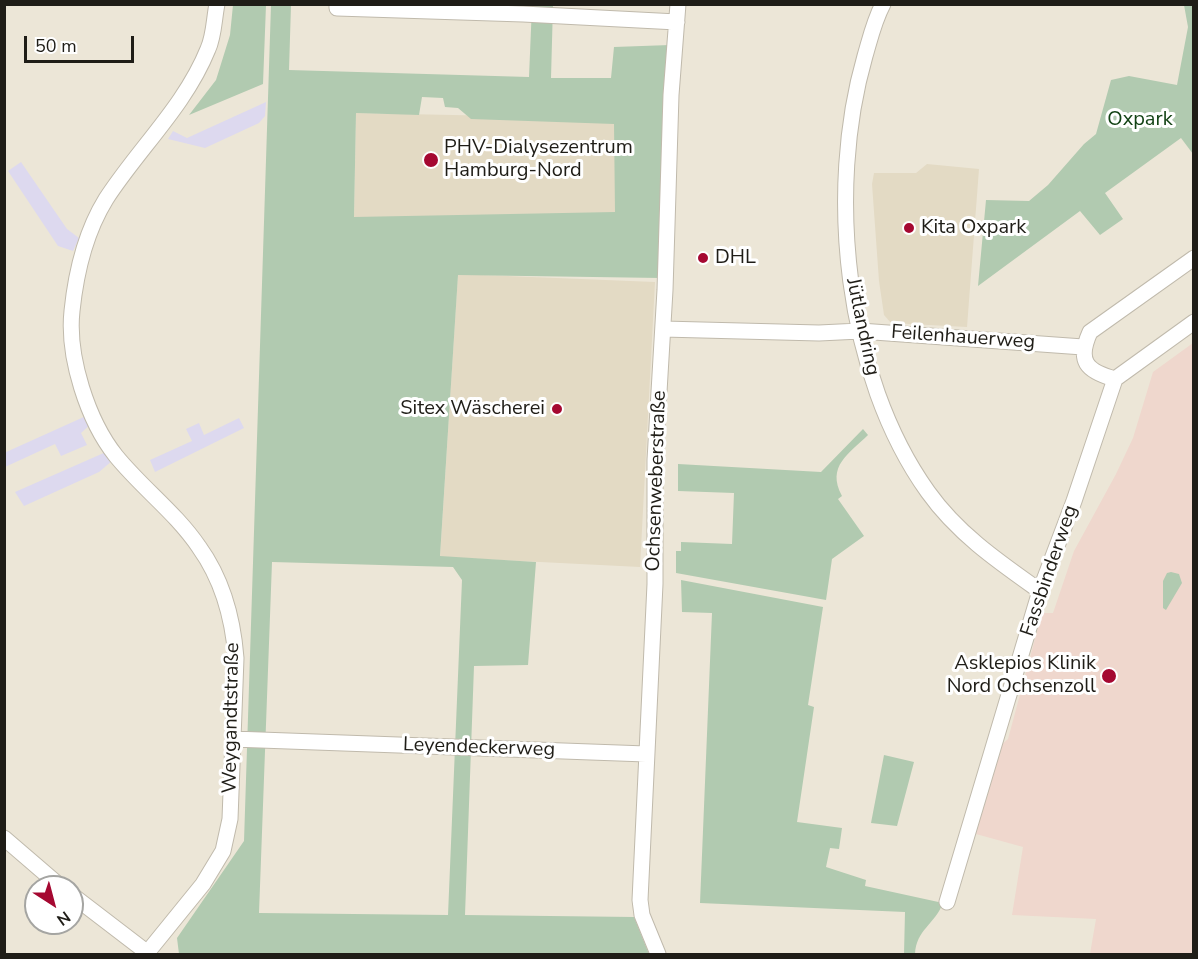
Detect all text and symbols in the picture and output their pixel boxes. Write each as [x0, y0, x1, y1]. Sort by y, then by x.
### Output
scale bar [27, 24, 136, 62]
text: 50 m [35, 34, 77, 58]
park label: Oxpark [1107, 108, 1173, 132]
place label: PHV-Dialysezentrum Hamburg-Nord [444, 136, 633, 183]
marker: PHV-Dialysezentrum Hamburg-Nord [422, 151, 440, 169]
place label: Kita Oxpark [921, 216, 1026, 240]
marker: Kita Oxpark [902, 221, 916, 235]
place label: DHL [715, 246, 756, 270]
marker: DHL [696, 251, 710, 265]
street label: Jütlandring [840, 276, 884, 378]
street label: Feilenhauerweg [890, 321, 1036, 355]
street label: Ochsenweberstraße [642, 390, 672, 572]
place label: Sitex Wäscherei [400, 397, 545, 421]
marker: Sitex Wäscherei [550, 402, 564, 416]
street label: Fassbinderweg [1016, 502, 1084, 640]
street label: Weygandtstraße [219, 642, 245, 794]
place label: Asklepios Klinik Nord Ochsenzoll [947, 652, 1096, 699]
marker: Asklepios Klinik Nord Ochsenzoll [1100, 667, 1118, 685]
street label: Leyendeckerweg [403, 733, 555, 763]
north arrow [24, 875, 84, 935]
text: N [52, 906, 75, 930]

